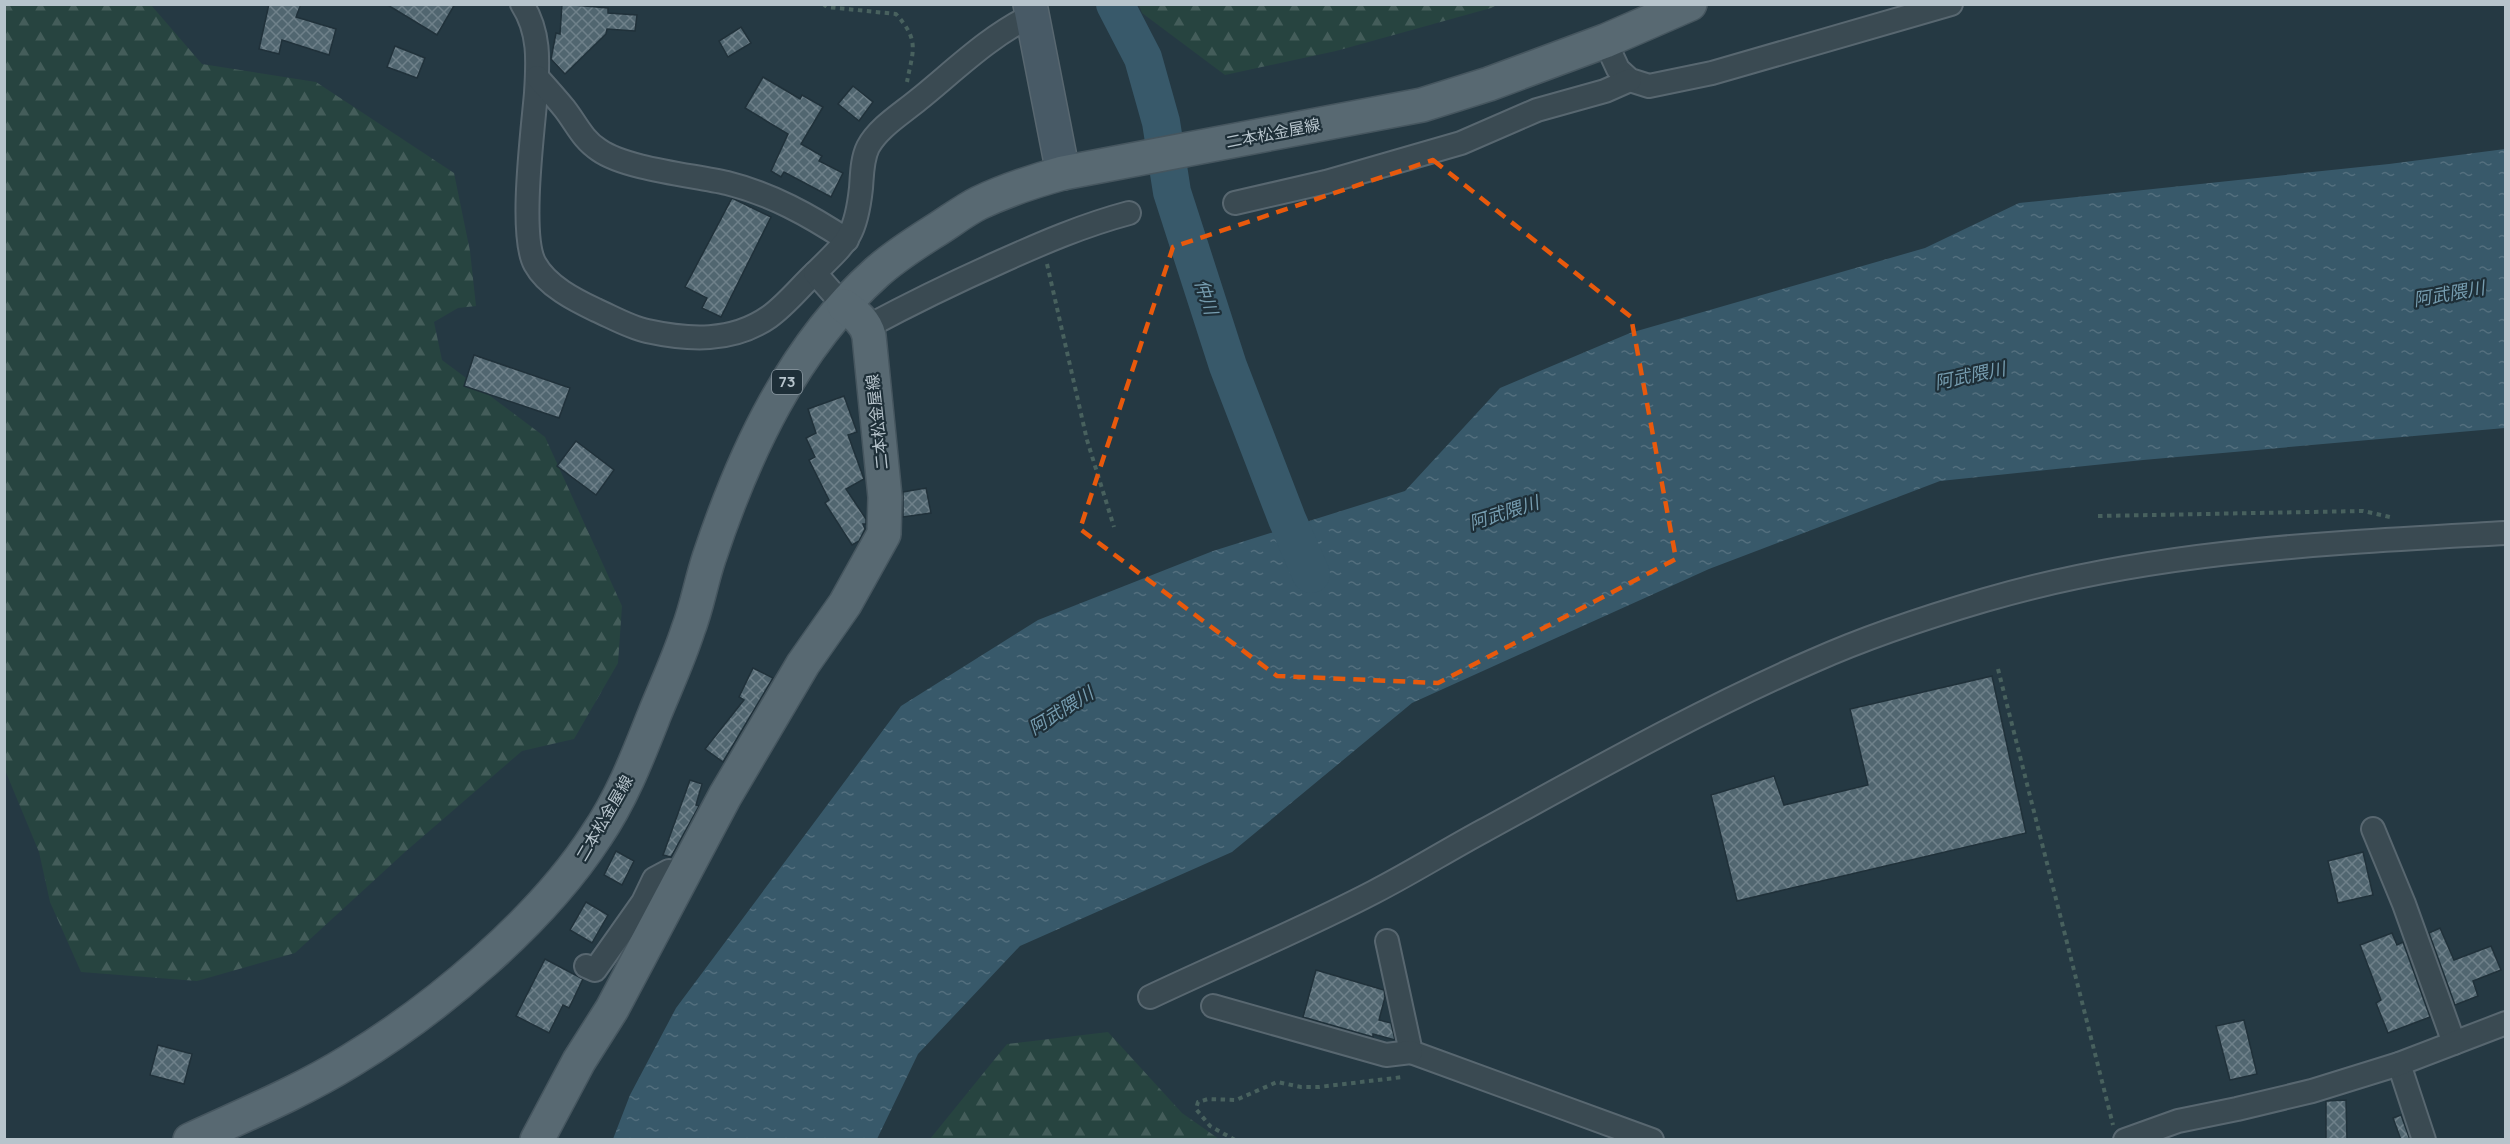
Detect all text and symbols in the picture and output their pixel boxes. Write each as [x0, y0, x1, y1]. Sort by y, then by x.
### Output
street label: 二本松金屋線 [1224, 113, 1322, 153]
water label: 阿武隈川 [2411, 275, 2488, 311]
water label: 仲川 [1190, 276, 1225, 319]
water label: 阿武隈川 [1932, 355, 2009, 394]
road number: 73 [772, 370, 802, 394]
street label: 二本松金屋線 [861, 373, 893, 471]
water label: 阿武隈川 [1466, 489, 1544, 535]
water label: 阿武隈川 [1024, 680, 1099, 739]
street label: 二本松金屋線 [570, 771, 638, 865]

